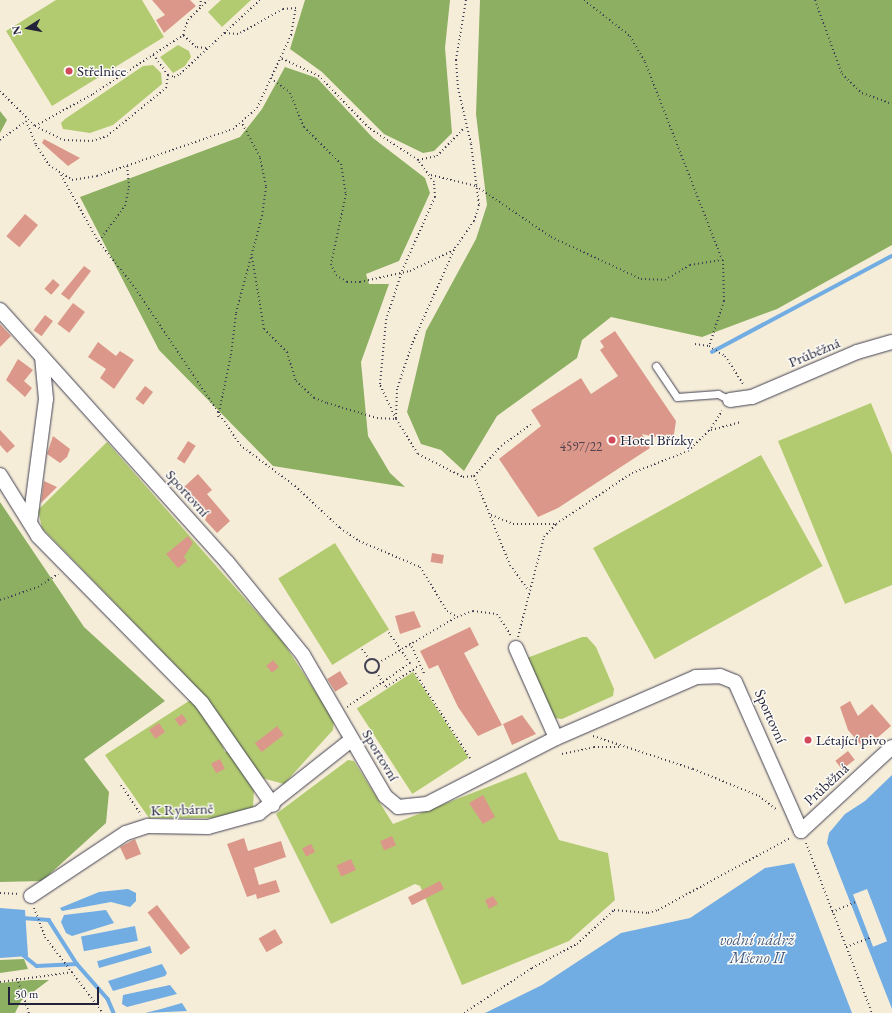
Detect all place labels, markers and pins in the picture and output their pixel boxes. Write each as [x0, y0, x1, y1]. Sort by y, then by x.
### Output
place label: Střelnice [77, 62, 126, 80]
marker: Střelnice [64, 66, 74, 76]
place label: Hotel Břízky [620, 431, 693, 449]
marker: Hotel Břízky [607, 435, 617, 445]
place label: Létající pivo [816, 731, 886, 749]
marker: Létající pivo [803, 735, 813, 745]

